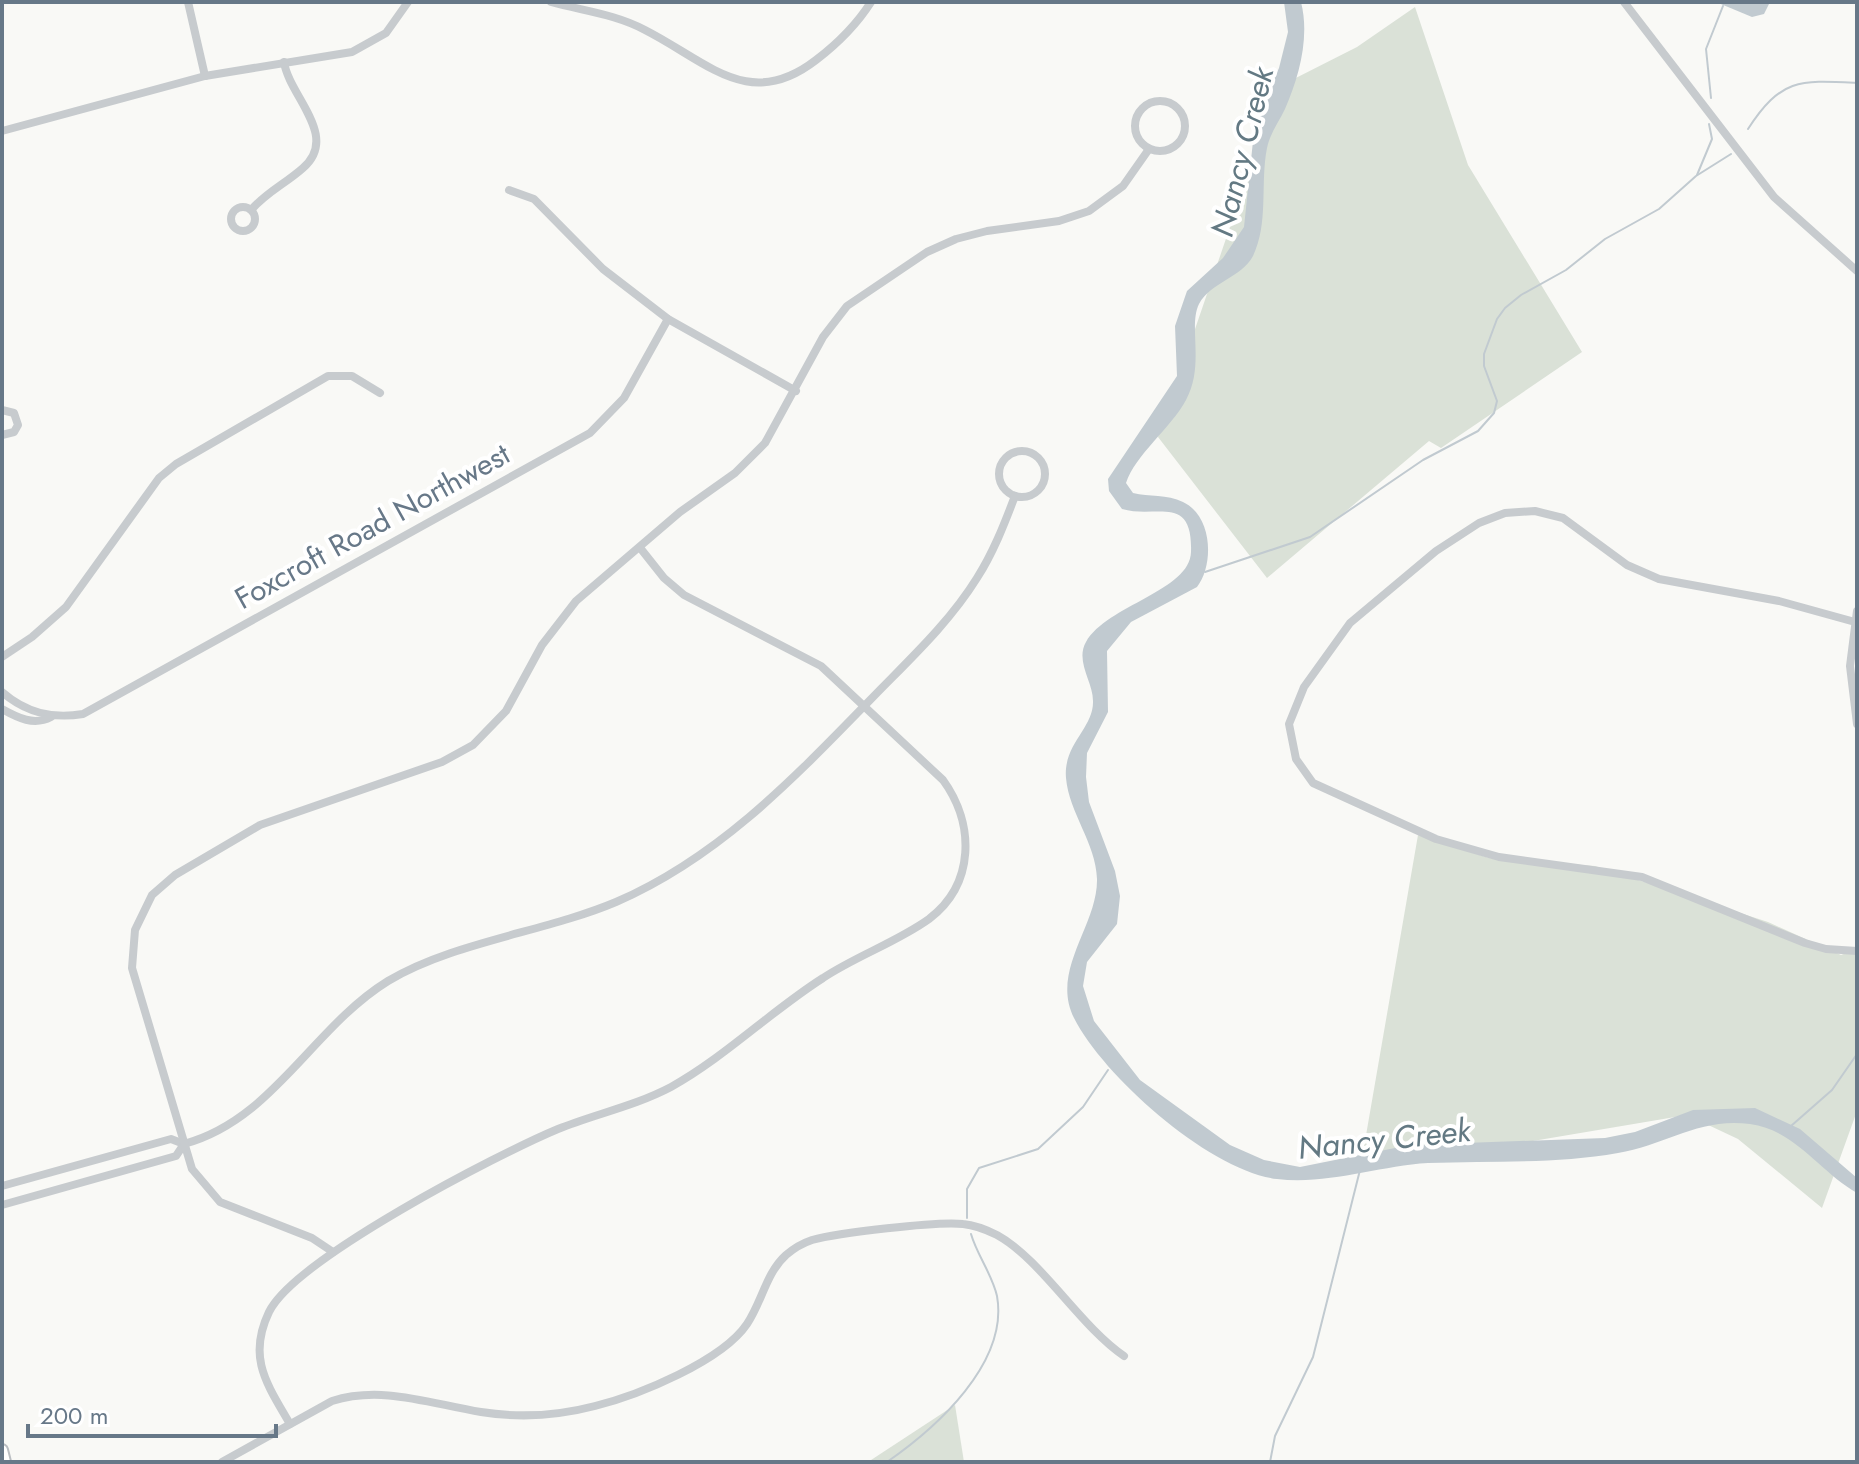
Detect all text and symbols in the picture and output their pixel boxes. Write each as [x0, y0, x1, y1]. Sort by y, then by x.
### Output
water label: Nancy Creek [1199, 61, 1286, 242]
street label: Foxcroft Road Northwest [227, 432, 518, 620]
water label: Nancy Creek [1295, 1107, 1474, 1171]
scale bar [28, 1388, 276, 1438]
text: 200 m [40, 1398, 108, 1433]

